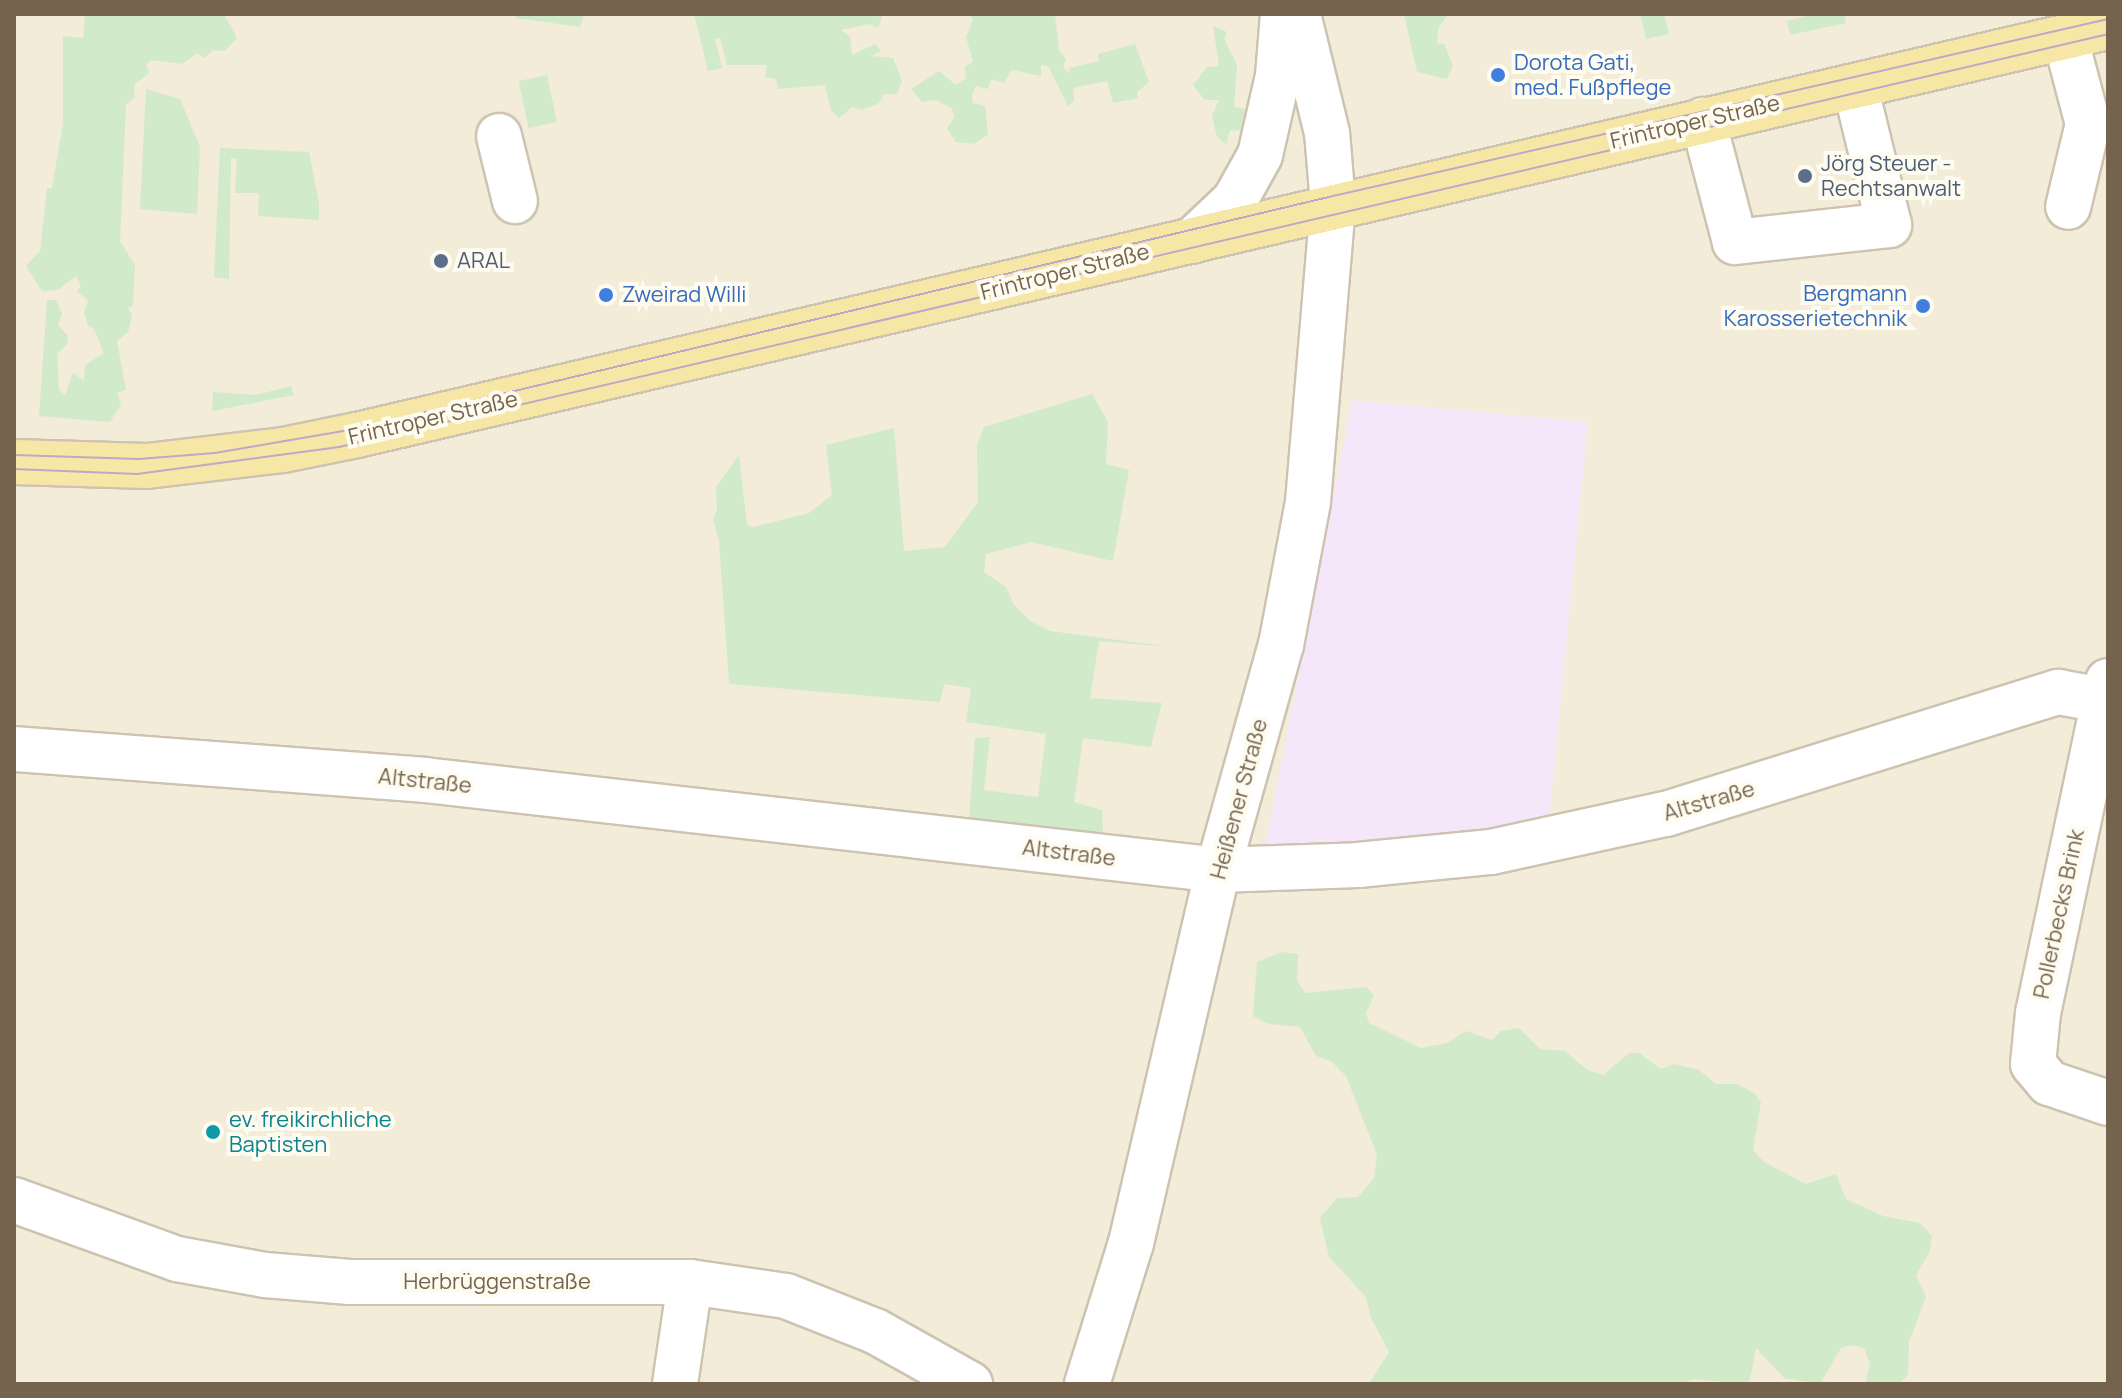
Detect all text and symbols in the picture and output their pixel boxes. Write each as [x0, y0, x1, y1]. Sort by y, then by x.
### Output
place label: Dorota Gati, med. Fußpflege [1514, 49, 1671, 100]
marker: Dorota Gati, med. Fußpflege [1489, 66, 1507, 84]
street label: Frintroper Straße [1608, 90, 1782, 154]
place label: Jörg Steuer - Rechtsanwalt [1821, 150, 1961, 202]
marker: Jörg Steuer - Rechtsanwalt [1796, 167, 1814, 185]
street label: Frintroper Straße [978, 238, 1152, 306]
place label: ARAL [457, 248, 510, 274]
marker: ARAL [432, 252, 450, 270]
place label: Bergmann Karosserietechnik [1724, 280, 1907, 332]
place label: Zweirad Willi [622, 282, 746, 308]
marker: Zweirad Willi [597, 286, 615, 304]
marker: Bergmann Karosserietechnik [1914, 297, 1932, 315]
street label: Frintroper Straße [346, 386, 520, 450]
street label: Heißener Straße [1205, 716, 1273, 882]
street label: Altstraße [377, 763, 473, 799]
street label: Altstraße [1660, 775, 1758, 827]
street label: Pollerbecks Brink [2028, 827, 2090, 1001]
street label: Altstraße [1021, 834, 1117, 872]
place label: ev. freikirchliche Baptisten [229, 1106, 392, 1158]
marker: ev. freikirchliche Baptisten [204, 1123, 222, 1141]
street label: Herbrüggenstraße [403, 1269, 591, 1295]

